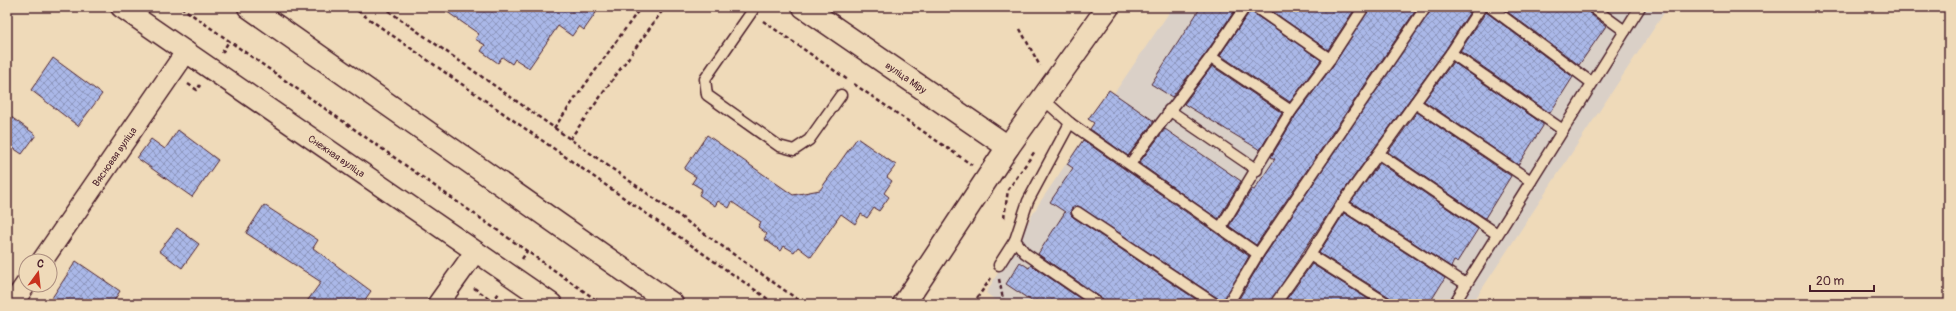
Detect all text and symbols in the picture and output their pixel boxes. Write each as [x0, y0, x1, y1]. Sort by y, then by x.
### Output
street label: вуліца Міру [883, 60, 929, 97]
street label: Вясновая вуліца [90, 125, 140, 189]
street label: Снежная вуліца [305, 133, 367, 180]
north arrow [18, 253, 58, 293]
text: С [35, 257, 46, 271]
scale bar [1810, 267, 1874, 293]
text: 20 m [1816, 274, 1845, 289]

